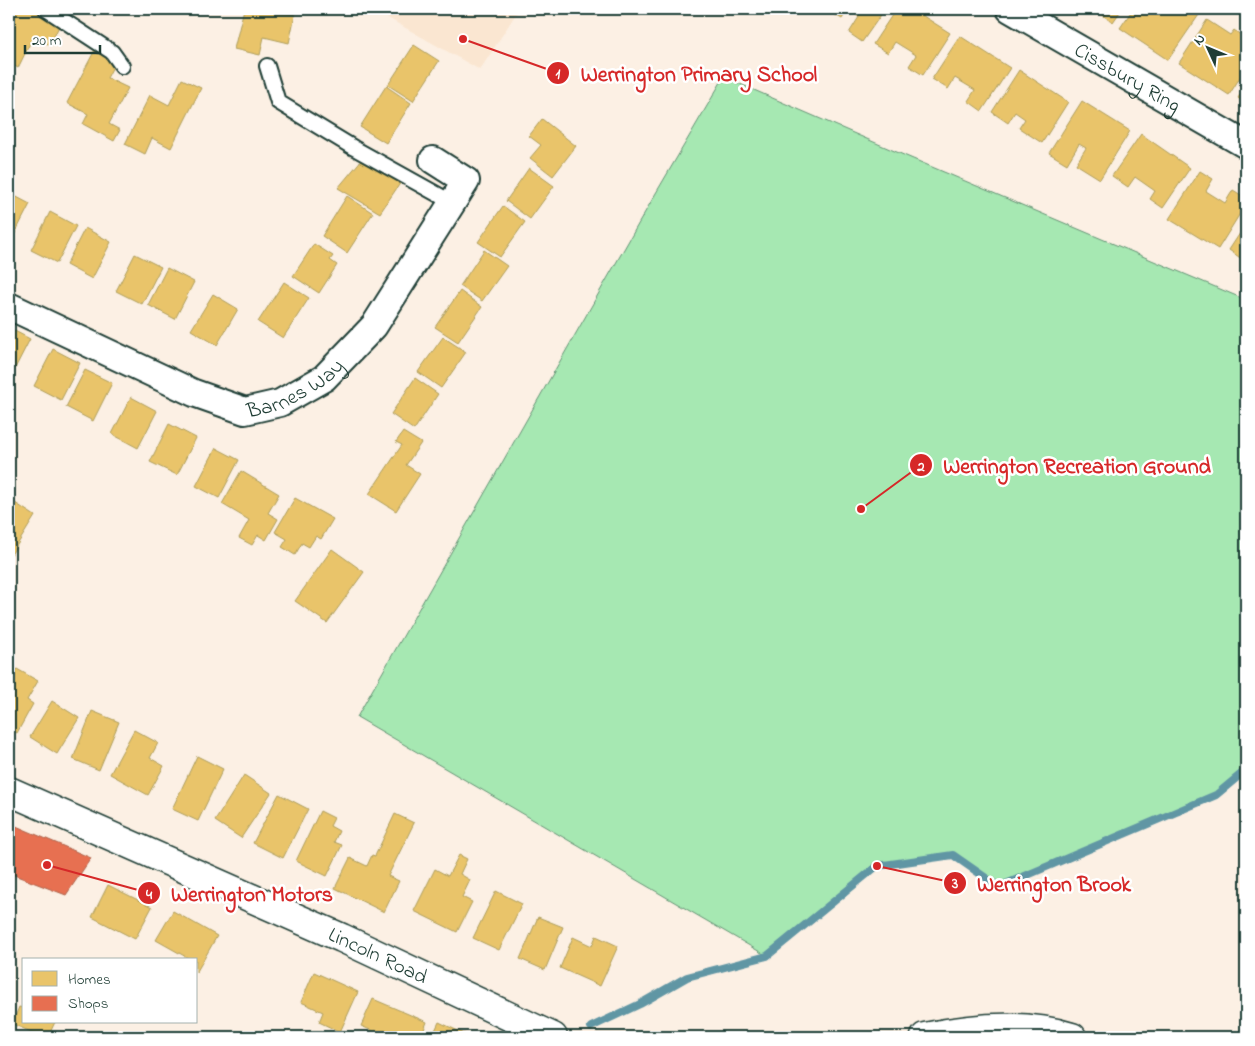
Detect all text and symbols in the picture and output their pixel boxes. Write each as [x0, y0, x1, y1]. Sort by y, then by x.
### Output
scale bar [25, 22, 100, 54]
north arrow [1182, 22, 1232, 72]
text: N [1189, 29, 1211, 51]
text: 20 m [32, 30, 62, 52]
street label: Cissbury Ring [1068, 36, 1186, 123]
callout: Werrington Primary School [545, 54, 827, 91]
text: Werrington Primary School [581, 60, 817, 93]
text: 1 [556, 63, 561, 85]
street label: Barnes Way [243, 353, 353, 427]
callout: Werrington Recreation Ground [908, 447, 1221, 484]
text: Werrington Recreation Ground [943, 452, 1211, 485]
text: 2 [916, 456, 925, 478]
callout: Werrington Brook [943, 865, 1141, 902]
text: Werrington Brook [977, 870, 1132, 903]
text: 3 [951, 873, 958, 895]
callout: Werrington Motors [136, 875, 343, 912]
text: Werrington Motors [171, 880, 333, 913]
text: 4 [145, 884, 153, 906]
street label: Lincoln Road [323, 921, 432, 993]
legend [22, 958, 198, 1024]
text: Homes [68, 969, 111, 991]
text: Shops [68, 993, 108, 1015]

